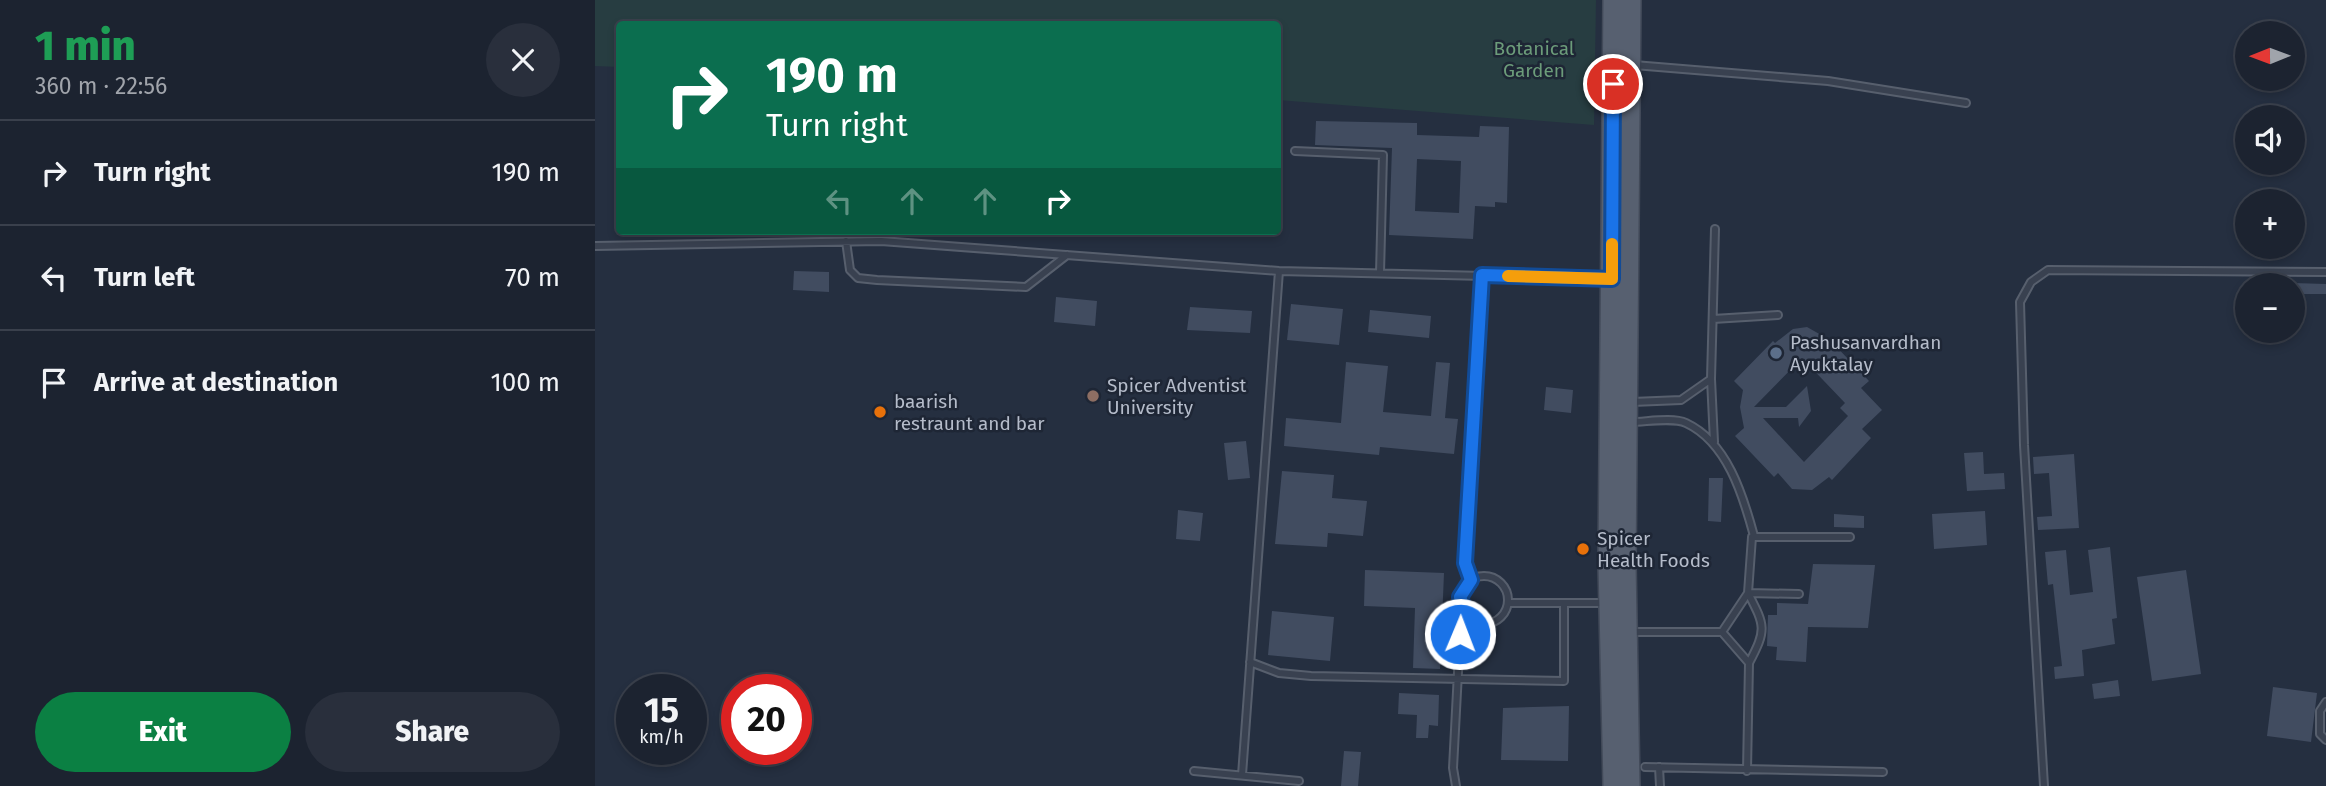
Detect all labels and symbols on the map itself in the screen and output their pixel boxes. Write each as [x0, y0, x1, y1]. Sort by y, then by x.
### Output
north arrow [2235, 21, 2305, 91]
park label: Botanical Garden [1494, 37, 1575, 82]
pin [1583, 54, 1643, 114]
place label: Pashusanvardhan Ayuktalay [1790, 331, 1941, 376]
marker: Pashusanvardhan Ayuktalay [1768, 345, 1784, 361]
place label: Spicer Adventist University [1107, 374, 1247, 419]
marker: Spicer Adventist University [1085, 388, 1101, 404]
place label: baarish restraunt and bar [894, 390, 1045, 435]
marker: baarish restraunt and bar [872, 404, 888, 420]
place label: Spicer Health Foods [1597, 527, 1710, 572]
marker: Spicer Health Foods [1575, 541, 1591, 557]
position arrow [1423, 597, 1497, 671]
speed limit sign: 20 [721, 674, 812, 765]

